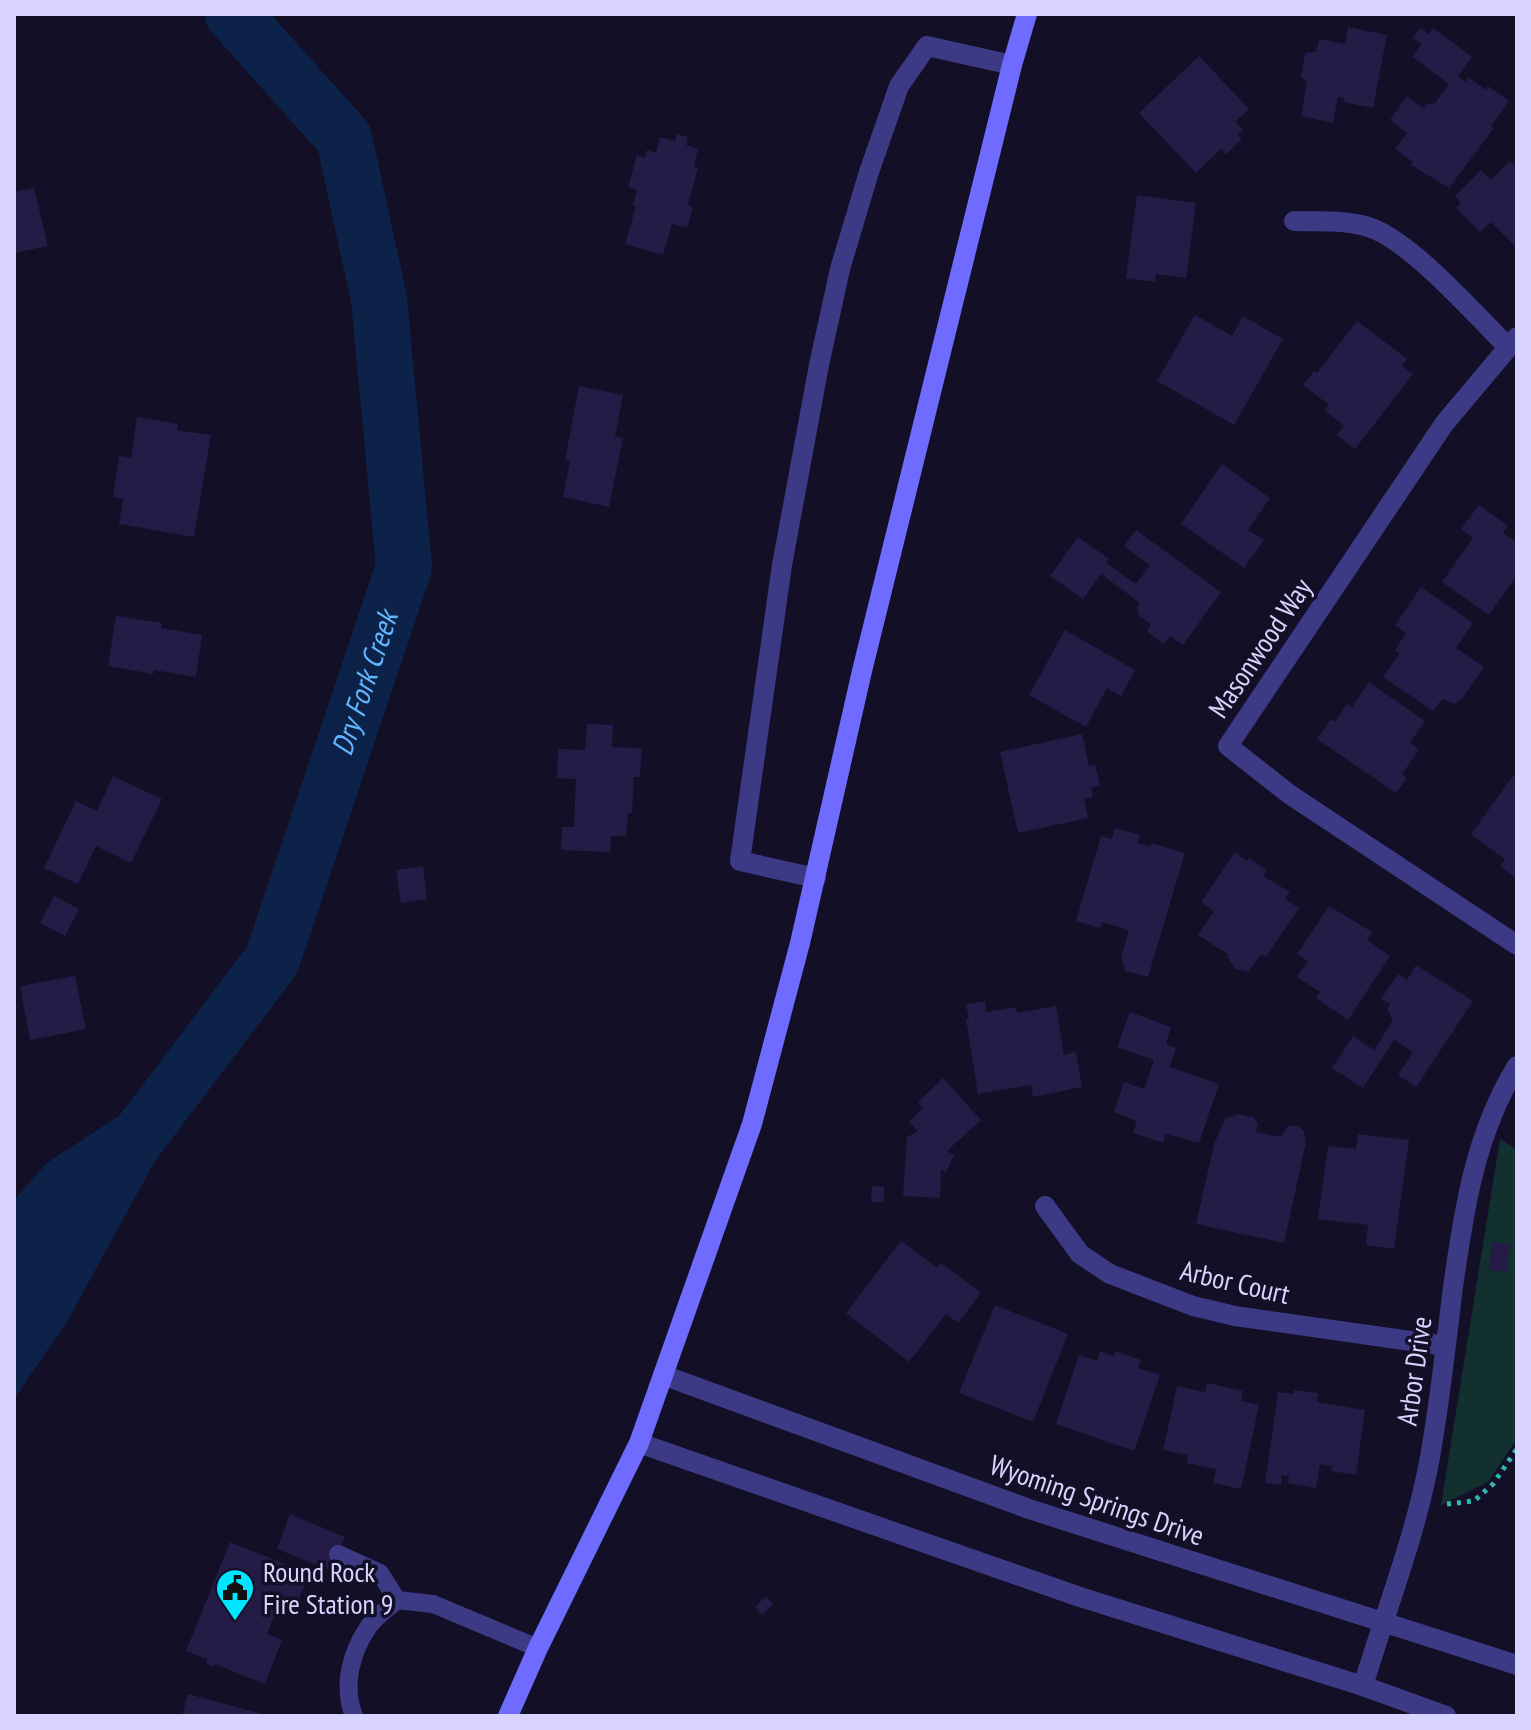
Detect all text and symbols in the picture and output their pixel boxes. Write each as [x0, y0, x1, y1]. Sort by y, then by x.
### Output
street label: Masonwood Way [1199, 570, 1320, 725]
water label: Dry Fork Creek [321, 602, 407, 760]
street label: Arbor Court [1177, 1251, 1294, 1312]
street label: Arbor Drive [1388, 1314, 1439, 1428]
street label: Wyoming Springs Drive [985, 1446, 1209, 1554]
place label: Round Rock Fire Station 9 [263, 1553, 393, 1622]
public building icon: Round Rock Fire Station 9 [214, 1567, 256, 1622]

